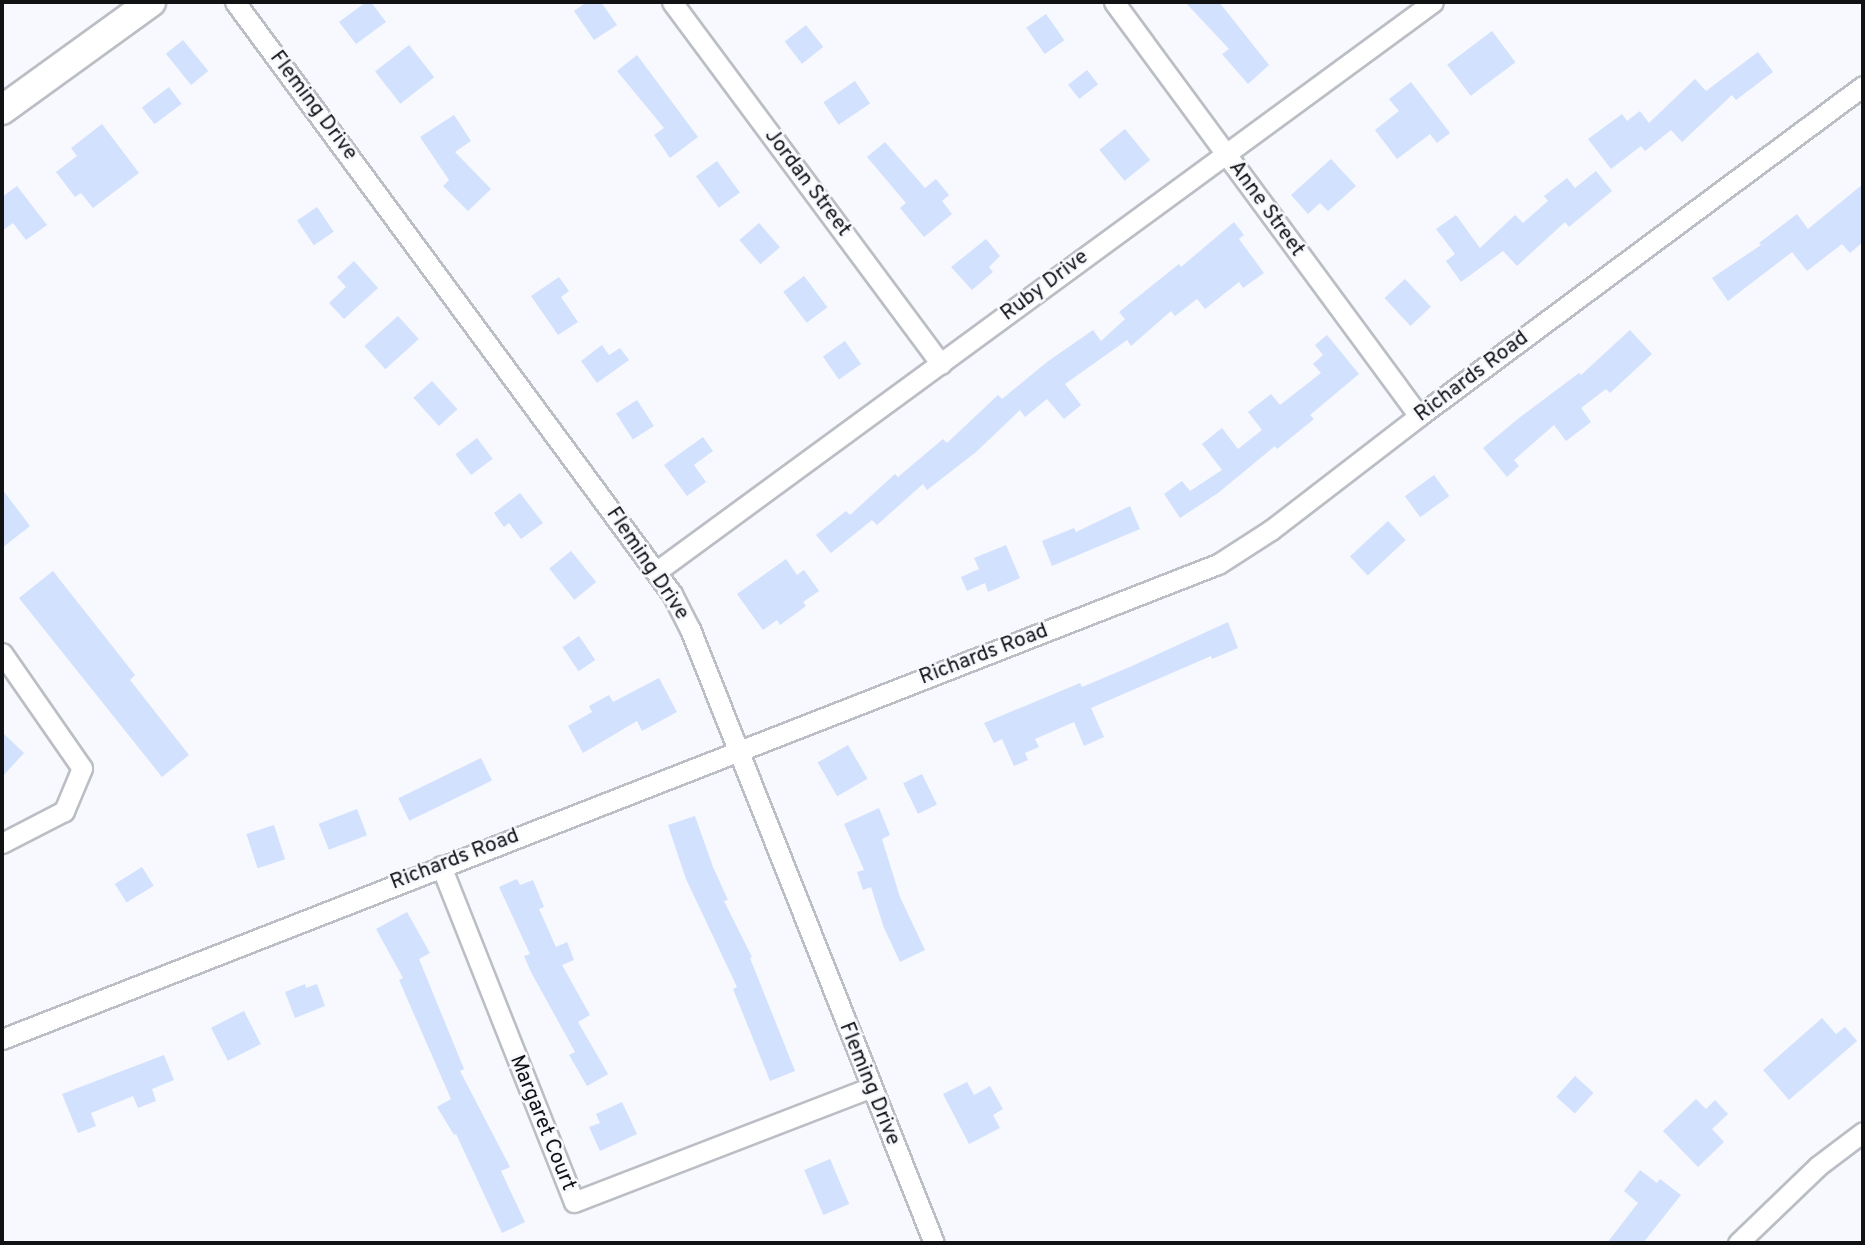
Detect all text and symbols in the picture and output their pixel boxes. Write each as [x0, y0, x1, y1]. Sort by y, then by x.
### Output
street label: Fleming Drive [264, 46, 362, 166]
street label: Jordan Street [758, 124, 856, 242]
street label: Anne Street [1223, 156, 1309, 262]
street label: Ruby Drive [996, 245, 1094, 327]
street label: Richards Road [1410, 326, 1534, 428]
street label: Fleming Drive [600, 503, 694, 625]
street label: Richards Road [916, 619, 1052, 691]
street label: Richards Road [387, 824, 523, 896]
street label: Fleming Drive [833, 1019, 905, 1149]
street label: Margaret Court [503, 1052, 581, 1194]

